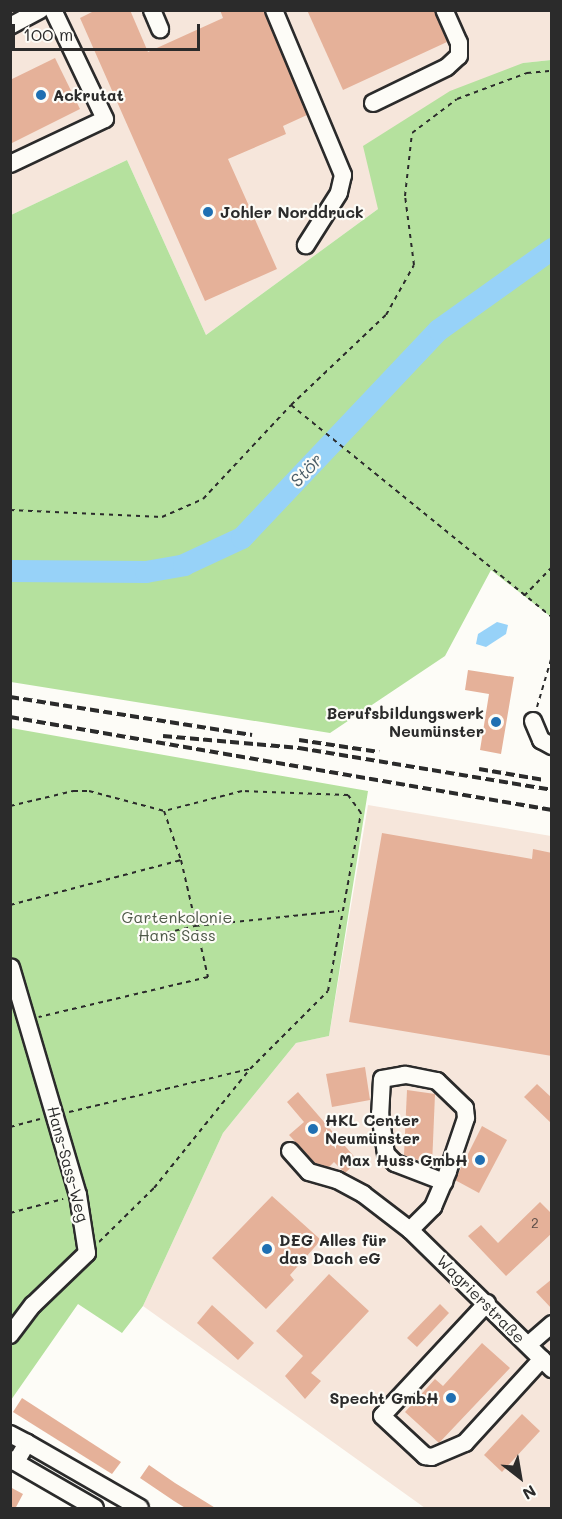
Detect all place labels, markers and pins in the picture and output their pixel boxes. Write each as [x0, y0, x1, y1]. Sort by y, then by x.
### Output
place label: Ackrutat [53, 85, 124, 105]
marker: Ackrutat [34, 88, 48, 102]
place label: Johler Norddruck [220, 202, 364, 222]
marker: Johler Norddruck [201, 205, 215, 219]
place label: Berufsbildungswerk Neumünster [326, 703, 484, 741]
marker: Berufsbildungswerk Neumünster [489, 715, 503, 729]
place label: HKL Center Neumünster [325, 1110, 420, 1148]
marker: HKL Center Neumünster [306, 1122, 320, 1136]
place label: Max Huss GmbH [339, 1150, 468, 1170]
marker: Max Huss GmbH [473, 1153, 487, 1167]
place label: DEG Alles für das Dach eG [279, 1230, 386, 1268]
marker: DEG Alles für das Dach eG [260, 1242, 274, 1256]
place label: Specht GmbH [330, 1388, 439, 1408]
marker: Specht GmbH [444, 1391, 458, 1405]

